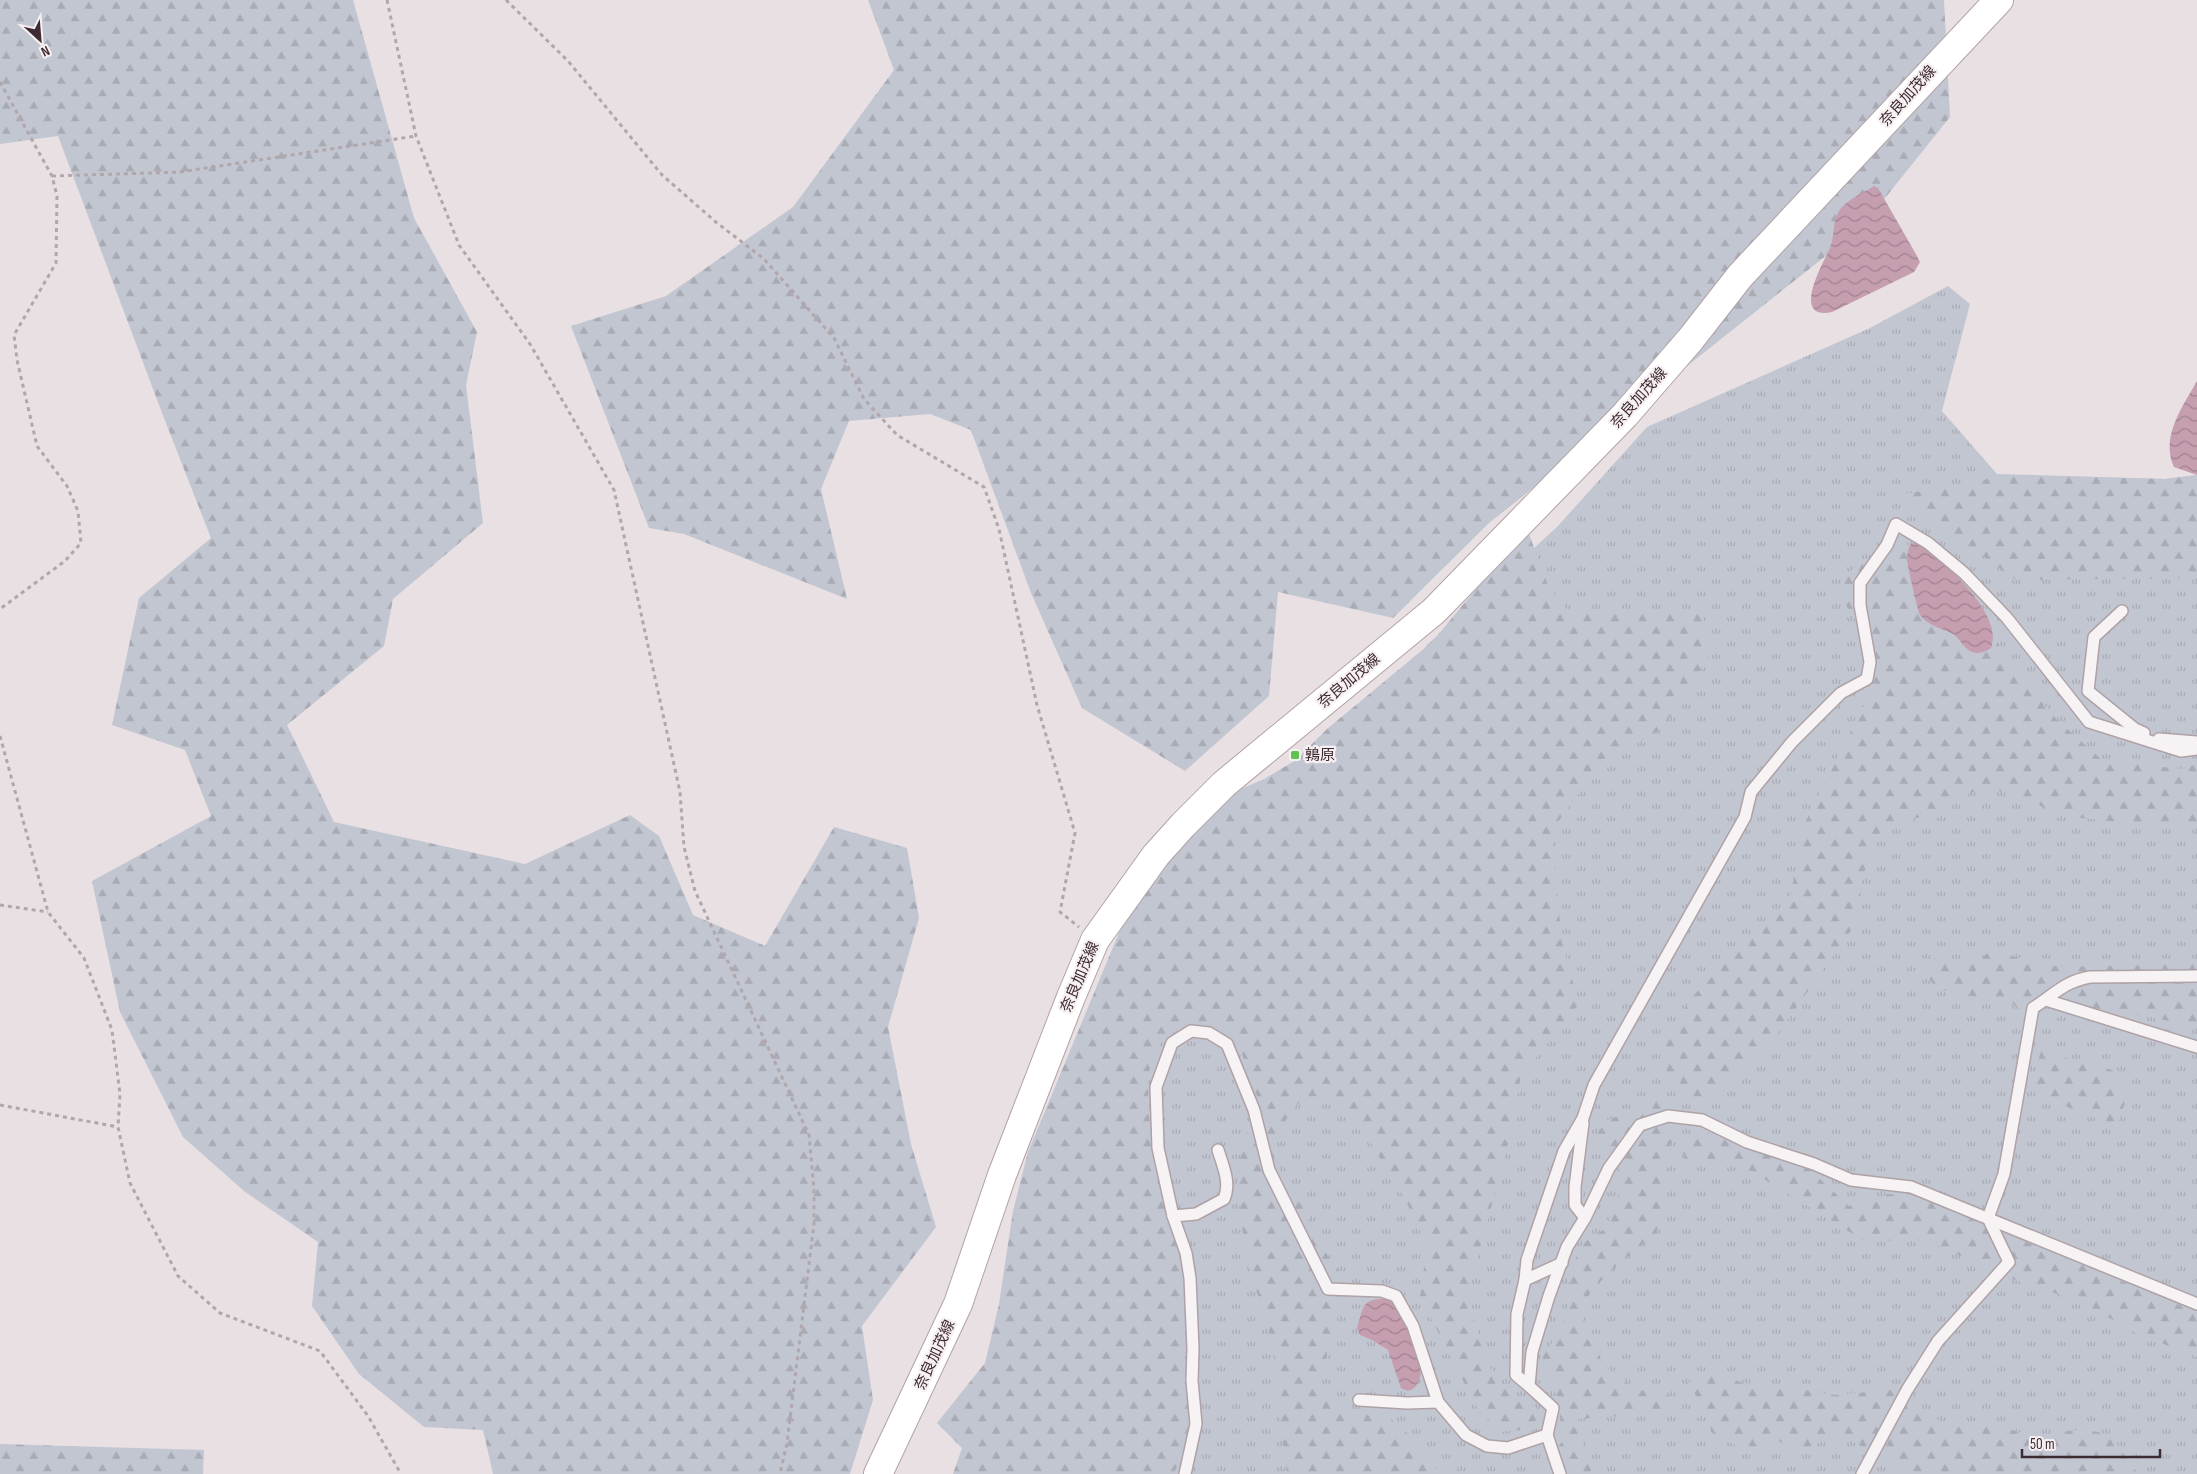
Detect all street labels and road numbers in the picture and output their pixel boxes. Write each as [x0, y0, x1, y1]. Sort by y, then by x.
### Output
street label: 奈良加茂線 [1876, 62, 1940, 130]
street label: 奈良加茂線 [1607, 364, 1671, 432]
street label: 奈良加茂線 [1314, 650, 1384, 712]
street label: 奈良加茂線 [1057, 939, 1103, 1015]
street label: 奈良加茂線 [911, 1317, 959, 1393]

